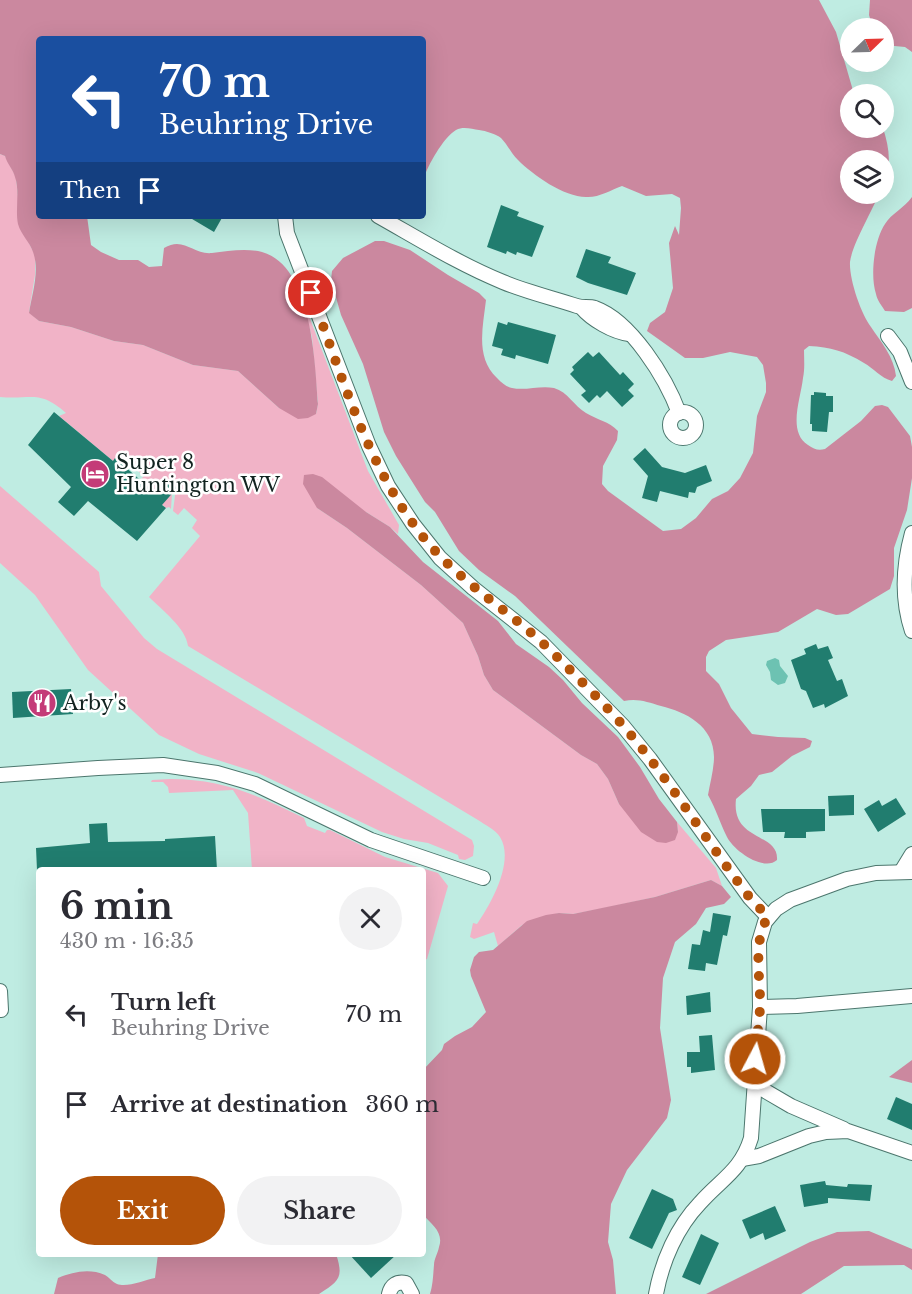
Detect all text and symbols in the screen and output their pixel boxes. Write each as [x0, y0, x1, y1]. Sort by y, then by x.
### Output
north arrow [840, 18, 894, 72]
map controls [840, 18, 894, 204]
text: 70 m [159, 56, 270, 108]
icon: left [60, 60, 138, 138]
button: search [840, 84, 894, 138]
text: Beuhring Drive [159, 108, 373, 141]
button: layers [840, 150, 894, 204]
icon: arrive [133, 174, 166, 207]
text: Then [60, 177, 121, 204]
pin [285, 267, 336, 318]
icon: arrive [294, 276, 327, 309]
place label: Super 8 Huntington WV [116, 450, 280, 497]
hotel icon: Super 8 Huntington WV [79, 458, 111, 490]
restaurant icon: Arby's [26, 687, 58, 719]
place label: Arby's [62, 691, 127, 715]
text: 6 min [60, 884, 173, 929]
button: close [339, 887, 402, 950]
text: 430 m · 16:35 [60, 929, 194, 953]
text: Turn left [111, 989, 216, 1016]
icon: left [60, 998, 93, 1031]
text: 70 m [345, 1001, 402, 1028]
text: Beuhring Drive [111, 1016, 270, 1040]
position arrow [723, 1027, 787, 1091]
icon: arrive [60, 1088, 93, 1121]
text: Arrive at destination [111, 1091, 348, 1118]
text: 360 m [366, 1091, 439, 1118]
button: Exit [60, 1176, 225, 1245]
button: Share [237, 1176, 402, 1245]

